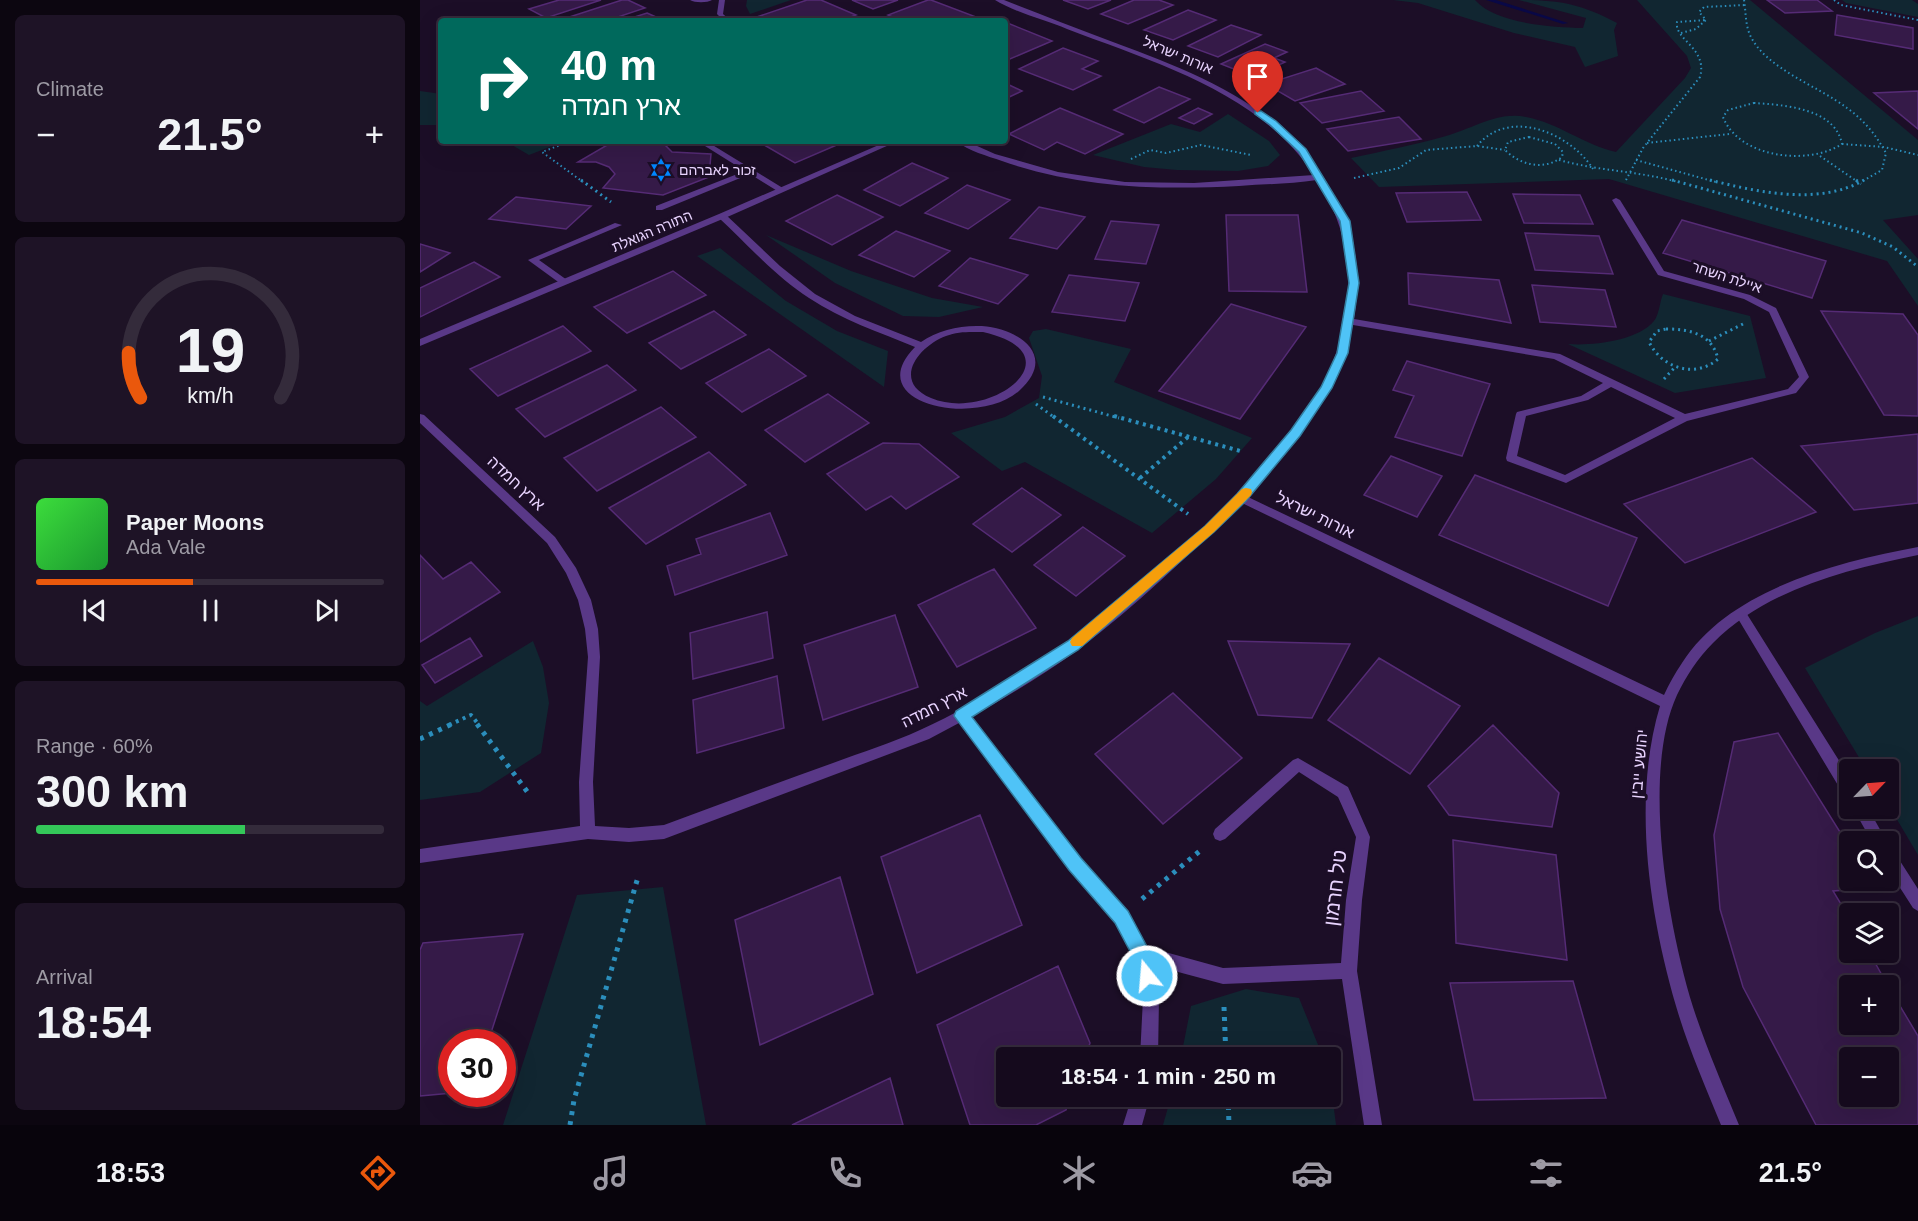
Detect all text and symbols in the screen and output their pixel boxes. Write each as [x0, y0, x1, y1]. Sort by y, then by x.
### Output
street label: אורות ישראל [1141, 33, 1216, 77]
icon: right [462, 42, 540, 120]
text: 40 m [561, 42, 657, 89]
pin [1232, 51, 1283, 113]
icon: arrive [1241, 60, 1274, 93]
text: Climate [36, 78, 104, 100]
text: ארץ חמדה [561, 91, 681, 121]
text: 21.5° [157, 109, 263, 160]
text: − [36, 116, 55, 153]
text: + [365, 116, 384, 153]
synagogue icon: זכור לאברהם [648, 157, 674, 183]
place label: זכור לאברהם [679, 162, 756, 178]
street label: התורה הגואלת [609, 207, 695, 255]
street label: איילת השחר [1690, 258, 1764, 296]
text: 19 [175, 316, 245, 385]
text: km/h [187, 384, 233, 408]
street label: ארץ חמדה [484, 453, 548, 513]
street label: אורות ישראל [1273, 489, 1357, 541]
text: Paper Moons [126, 510, 264, 535]
text: Ada Vale [126, 536, 206, 558]
icon: previous [78, 594, 111, 627]
icon: pause [194, 594, 227, 627]
icon: next [310, 594, 343, 627]
street label: ארץ חמדה [898, 683, 970, 731]
street label: יהושע ייבין [1628, 729, 1650, 799]
text: Range · 60% [36, 735, 153, 757]
north arrow [1839, 759, 1899, 819]
map controls [1839, 759, 1899, 1107]
text: 300 km [36, 766, 189, 817]
button: search [1839, 831, 1899, 891]
street label: טל חרמון [1319, 849, 1351, 927]
button: layers [1839, 903, 1899, 963]
position arrow [1115, 944, 1179, 1008]
text: Arrival [36, 966, 93, 988]
button: + [1839, 975, 1899, 1035]
text: 18:54 [36, 997, 151, 1048]
speed limit sign: 30 [438, 1029, 516, 1107]
button: − [1839, 1047, 1899, 1107]
text: 18:54 · 1 min · 250 m [1061, 1064, 1276, 1089]
icon: directions [357, 1152, 399, 1194]
icon: music [590, 1152, 632, 1194]
icon: phone [824, 1152, 866, 1194]
icon: climate [1058, 1152, 1100, 1194]
icon: car [1291, 1152, 1333, 1194]
icon: filters [1525, 1152, 1567, 1194]
text: 18:53 [96, 1158, 165, 1188]
text: 21.5° [1759, 1158, 1822, 1188]

